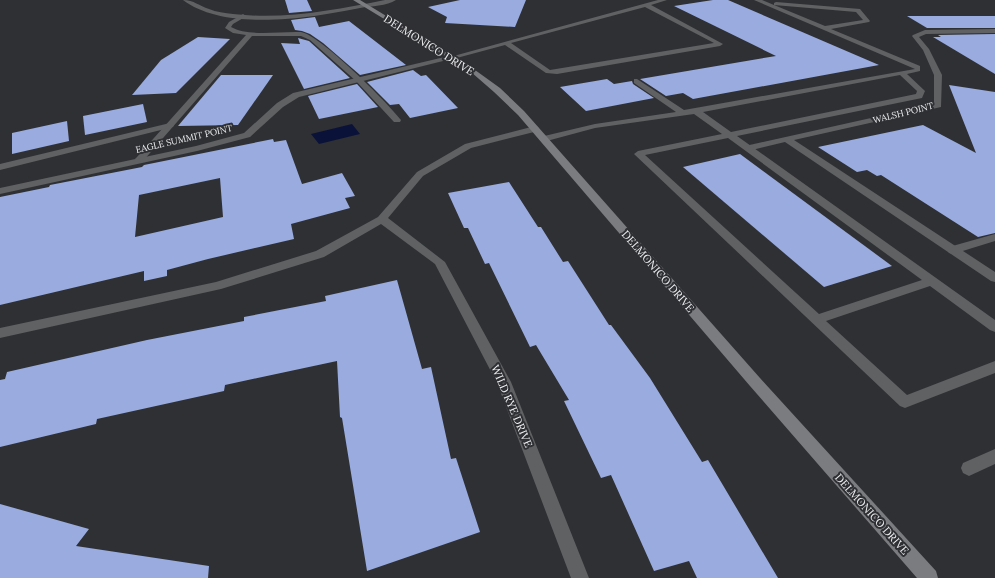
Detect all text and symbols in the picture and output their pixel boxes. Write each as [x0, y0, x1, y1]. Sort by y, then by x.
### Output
street label: DELMONICO DRIVE [381, 12, 477, 79]
street label: WALSH POINT [871, 100, 935, 125]
street label: EAGLE SUMMIT POINT [134, 122, 234, 155]
street label: DELMONICO DRIVE [619, 227, 697, 315]
street label: WILD RYE DRIVE [488, 363, 536, 450]
street label: DELMONICO DRIVE [832, 471, 912, 557]

